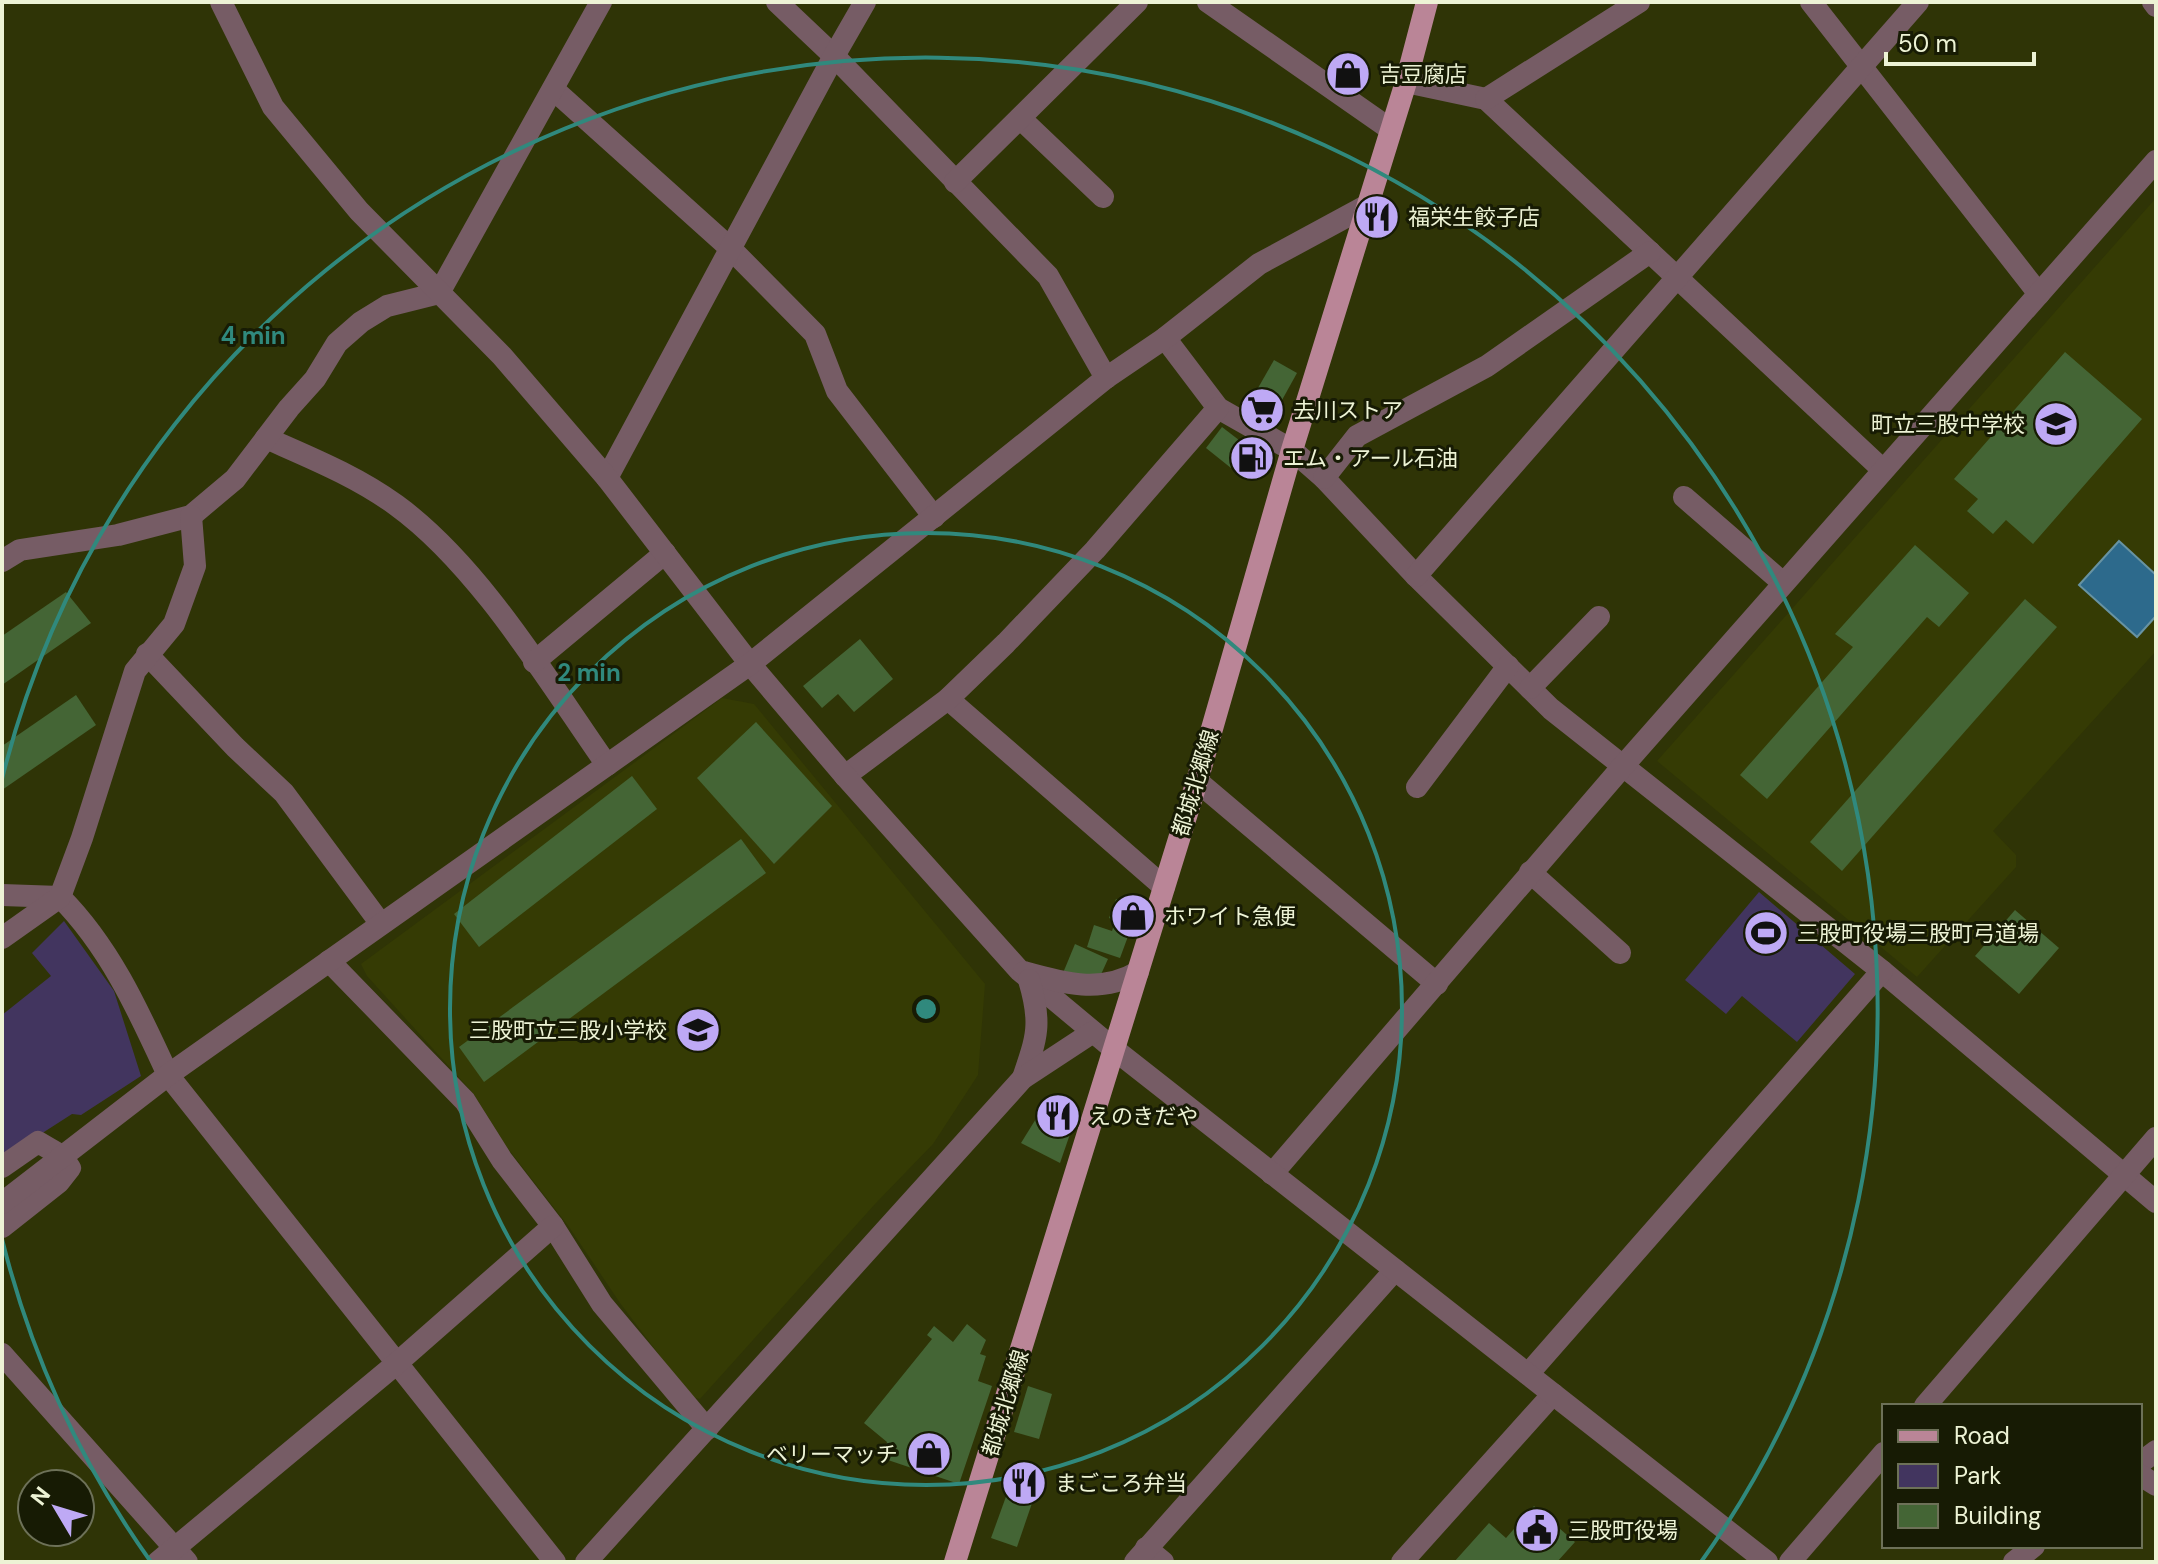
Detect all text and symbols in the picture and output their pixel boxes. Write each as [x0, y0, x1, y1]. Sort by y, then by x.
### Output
scale bar [1886, 16, 2034, 66]
text: 50 m [1898, 28, 1957, 59]
shop icon: 吉豆腐店 [1324, 50, 1372, 98]
place label: 吉豆腐店 [1379, 60, 1467, 89]
restaurant icon: 福栄生餃子店 [1353, 193, 1401, 241]
place label: 福栄生餃子店 [1408, 203, 1540, 232]
text: 4 min [220, 320, 286, 351]
supermarket icon: 去川ストア [1238, 386, 1286, 434]
place label: 去川ストア [1293, 396, 1403, 425]
school or university icon: 町立三股中学校 [2032, 400, 2080, 448]
place label: 町立三股中学校 [1871, 410, 2025, 439]
fuel station icon: エム・アール石油 [1228, 434, 1276, 482]
place label: エム・アール石油 [1283, 444, 1458, 473]
text: 2 min [557, 657, 621, 688]
street label: 都城北郷線 [1166, 726, 1225, 840]
shop icon: ホワイト急便 [1109, 892, 1157, 940]
place label: ホワイト急便 [1164, 902, 1296, 931]
sports icon: 三股町役場三股町弓道場 [1742, 909, 1790, 957]
place label: 三股町役場三股町弓道場 [1797, 919, 2039, 948]
centre of rings [912, 995, 940, 1023]
school or university icon: 三股町立三股小学校 [674, 1006, 722, 1054]
place label: 三股町立三股小学校 [469, 1016, 667, 1045]
restaurant icon: えのきだや [1034, 1092, 1082, 1140]
place label: えのきだや [1089, 1102, 1198, 1131]
street label: 都城北郷線 [976, 1346, 1035, 1460]
legend [1882, 1404, 2142, 1548]
text: Road [1954, 1420, 2010, 1451]
shop icon: ベリーマッチ [905, 1430, 953, 1478]
place label: ベリーマッチ [766, 1440, 898, 1469]
restaurant icon: まごころ弁当 [1000, 1459, 1048, 1507]
text: Park [1954, 1460, 2001, 1491]
north arrow [16, 1468, 96, 1548]
place label: まごころ弁当 [1055, 1469, 1187, 1498]
text: N [24, 1481, 57, 1511]
text: Building [1954, 1500, 2041, 1531]
public building icon: 三股町役場 [1513, 1506, 1561, 1554]
place label: 三股町役場 [1568, 1516, 1678, 1545]

